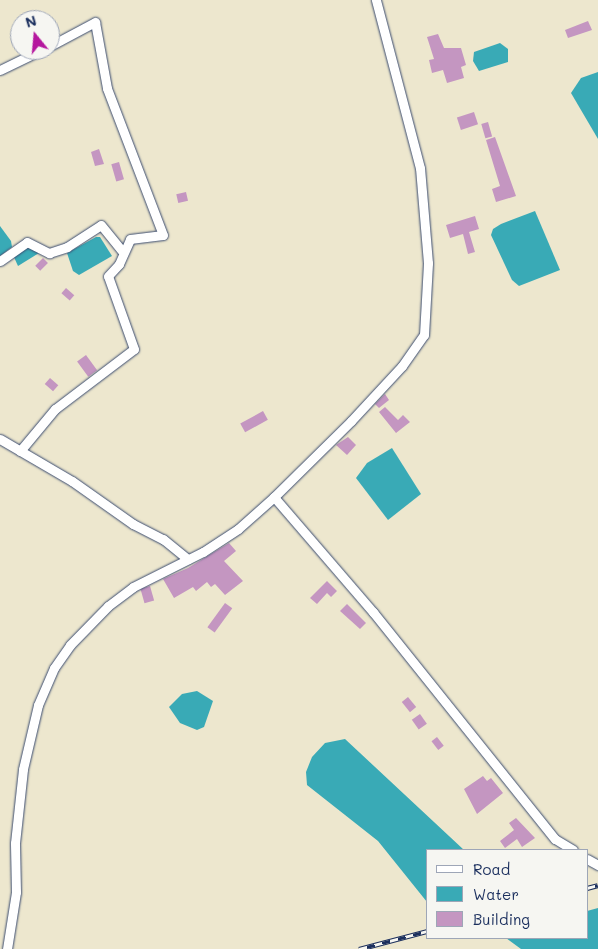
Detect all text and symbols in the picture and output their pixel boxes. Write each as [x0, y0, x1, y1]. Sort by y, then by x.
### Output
north arrow [10, 10, 60, 60]
text: N [23, 10, 39, 32]
legend [426, 849, 588, 939]
text: Road [473, 859, 510, 879]
text: Water [473, 884, 519, 904]
text: Building [473, 909, 530, 929]

